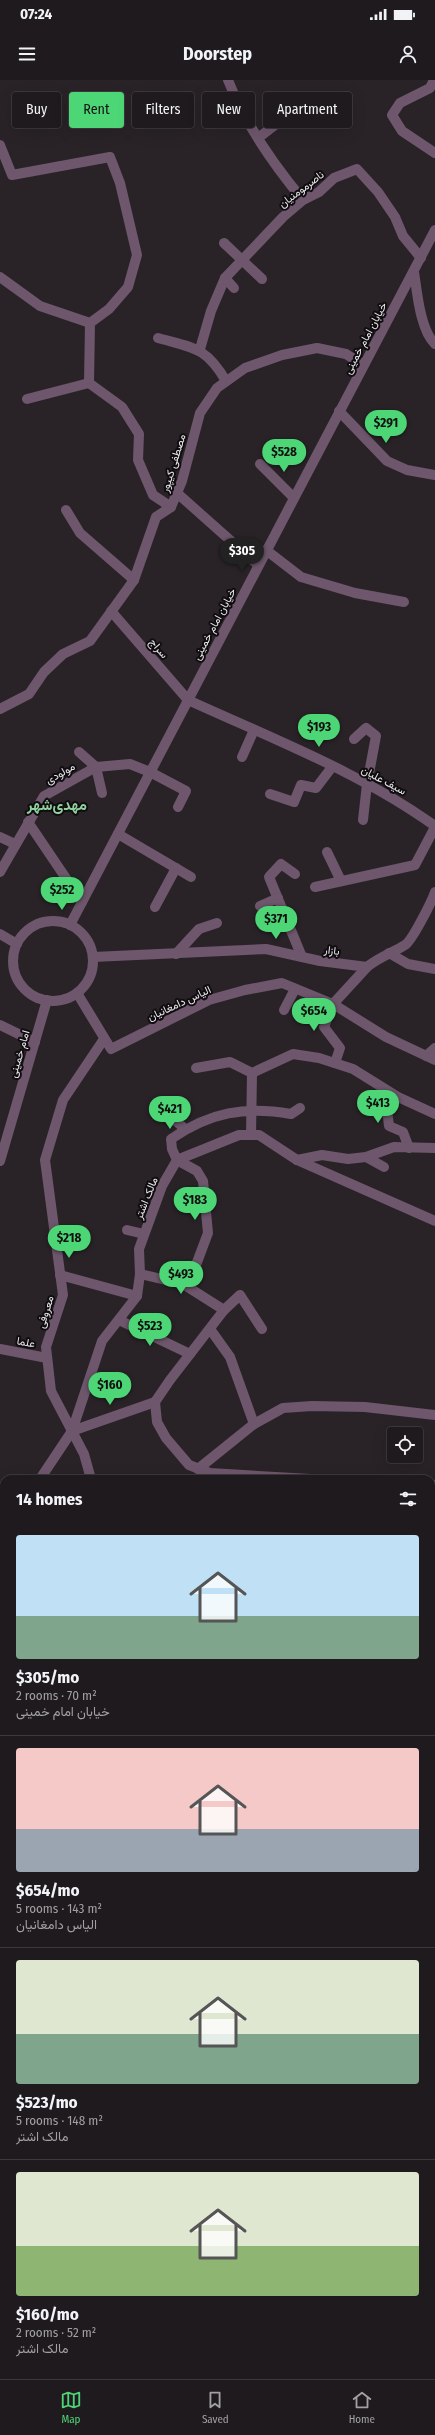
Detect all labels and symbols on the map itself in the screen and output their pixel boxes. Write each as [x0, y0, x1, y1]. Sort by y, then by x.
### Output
street label: ناصرمومنیان [276, 168, 326, 211]
street label: خیابان امام خمینی [341, 300, 391, 377]
pin: $291 [362, 410, 410, 444]
street label: مصطفی کیپور [158, 432, 190, 495]
pin: $528 [260, 439, 308, 473]
pin: $305 [218, 538, 266, 572]
street label: خیابان امام خمینی [190, 586, 240, 663]
street label: سراج [146, 636, 171, 662]
pin: $193 [295, 714, 343, 748]
street label: مولودی [43, 760, 77, 787]
street label: سیف علیان [359, 763, 409, 798]
district label: مهدی‌شهر [26, 796, 87, 814]
pin: $252 [38, 877, 86, 911]
pin: $371 [252, 906, 300, 940]
street label: بازار [322, 943, 340, 958]
street label: الیاس دامغانیان [145, 983, 213, 1024]
pin: $654 [290, 998, 338, 1032]
street label: امام خمینی [6, 1029, 33, 1080]
pin: $413 [354, 1090, 402, 1124]
pin: $421 [146, 1096, 194, 1130]
street label: مالک اشتر [132, 1175, 161, 1222]
pin: $183 [171, 1187, 219, 1221]
pin: $218 [45, 1225, 93, 1259]
pin: $493 [157, 1261, 205, 1295]
street label: معروفی [34, 1294, 57, 1330]
pin: $523 [126, 1313, 174, 1347]
street label: علما [16, 1334, 36, 1351]
pin: $160 [86, 1372, 134, 1406]

